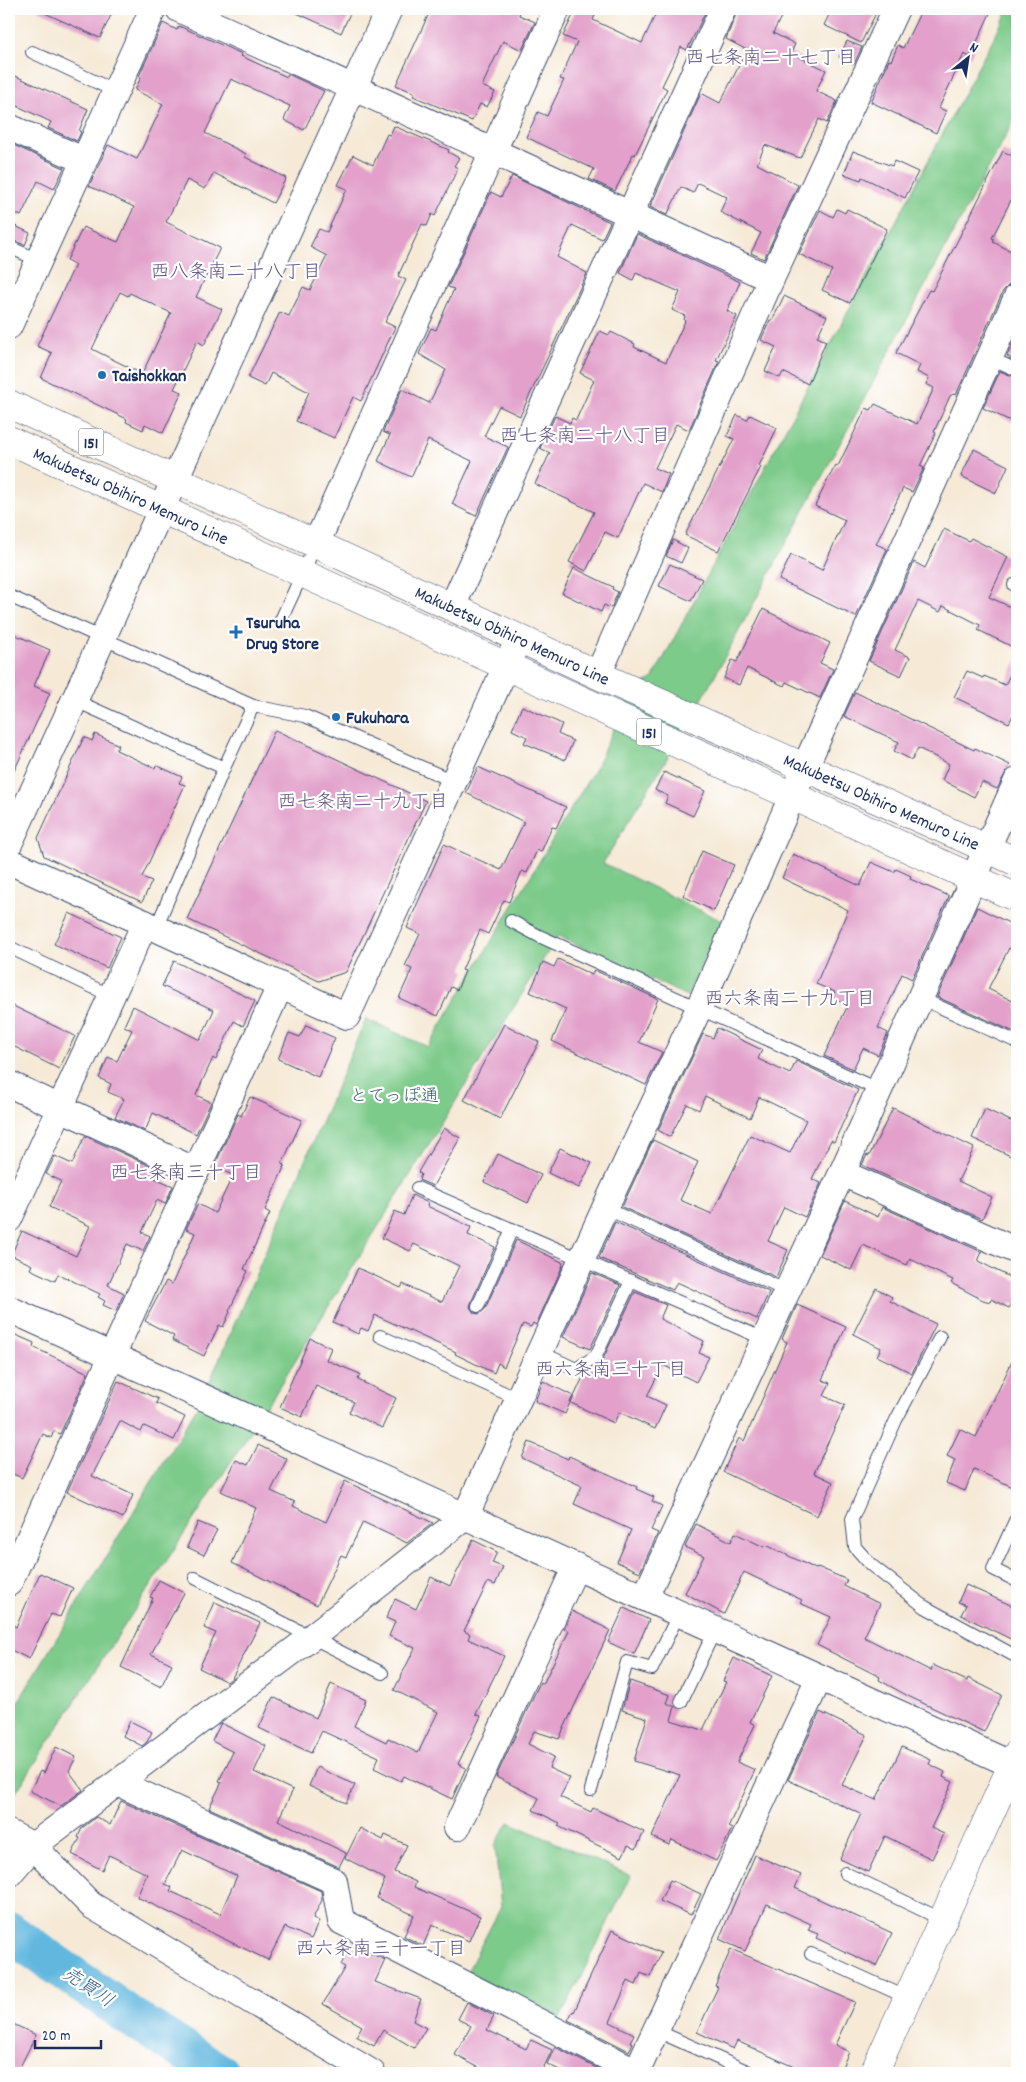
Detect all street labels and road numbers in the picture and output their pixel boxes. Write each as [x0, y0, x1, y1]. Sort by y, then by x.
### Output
road number: 151 [78, 428, 104, 456]
street label: Makubetsu Obihiro Memuro Line [28, 442, 232, 553]
street label: Makubetsu Obihiro Memuro Line [410, 581, 613, 694]
road number: 151 [636, 719, 662, 746]
street label: Makubetsu Obihiro Memuro Line [779, 749, 983, 859]

